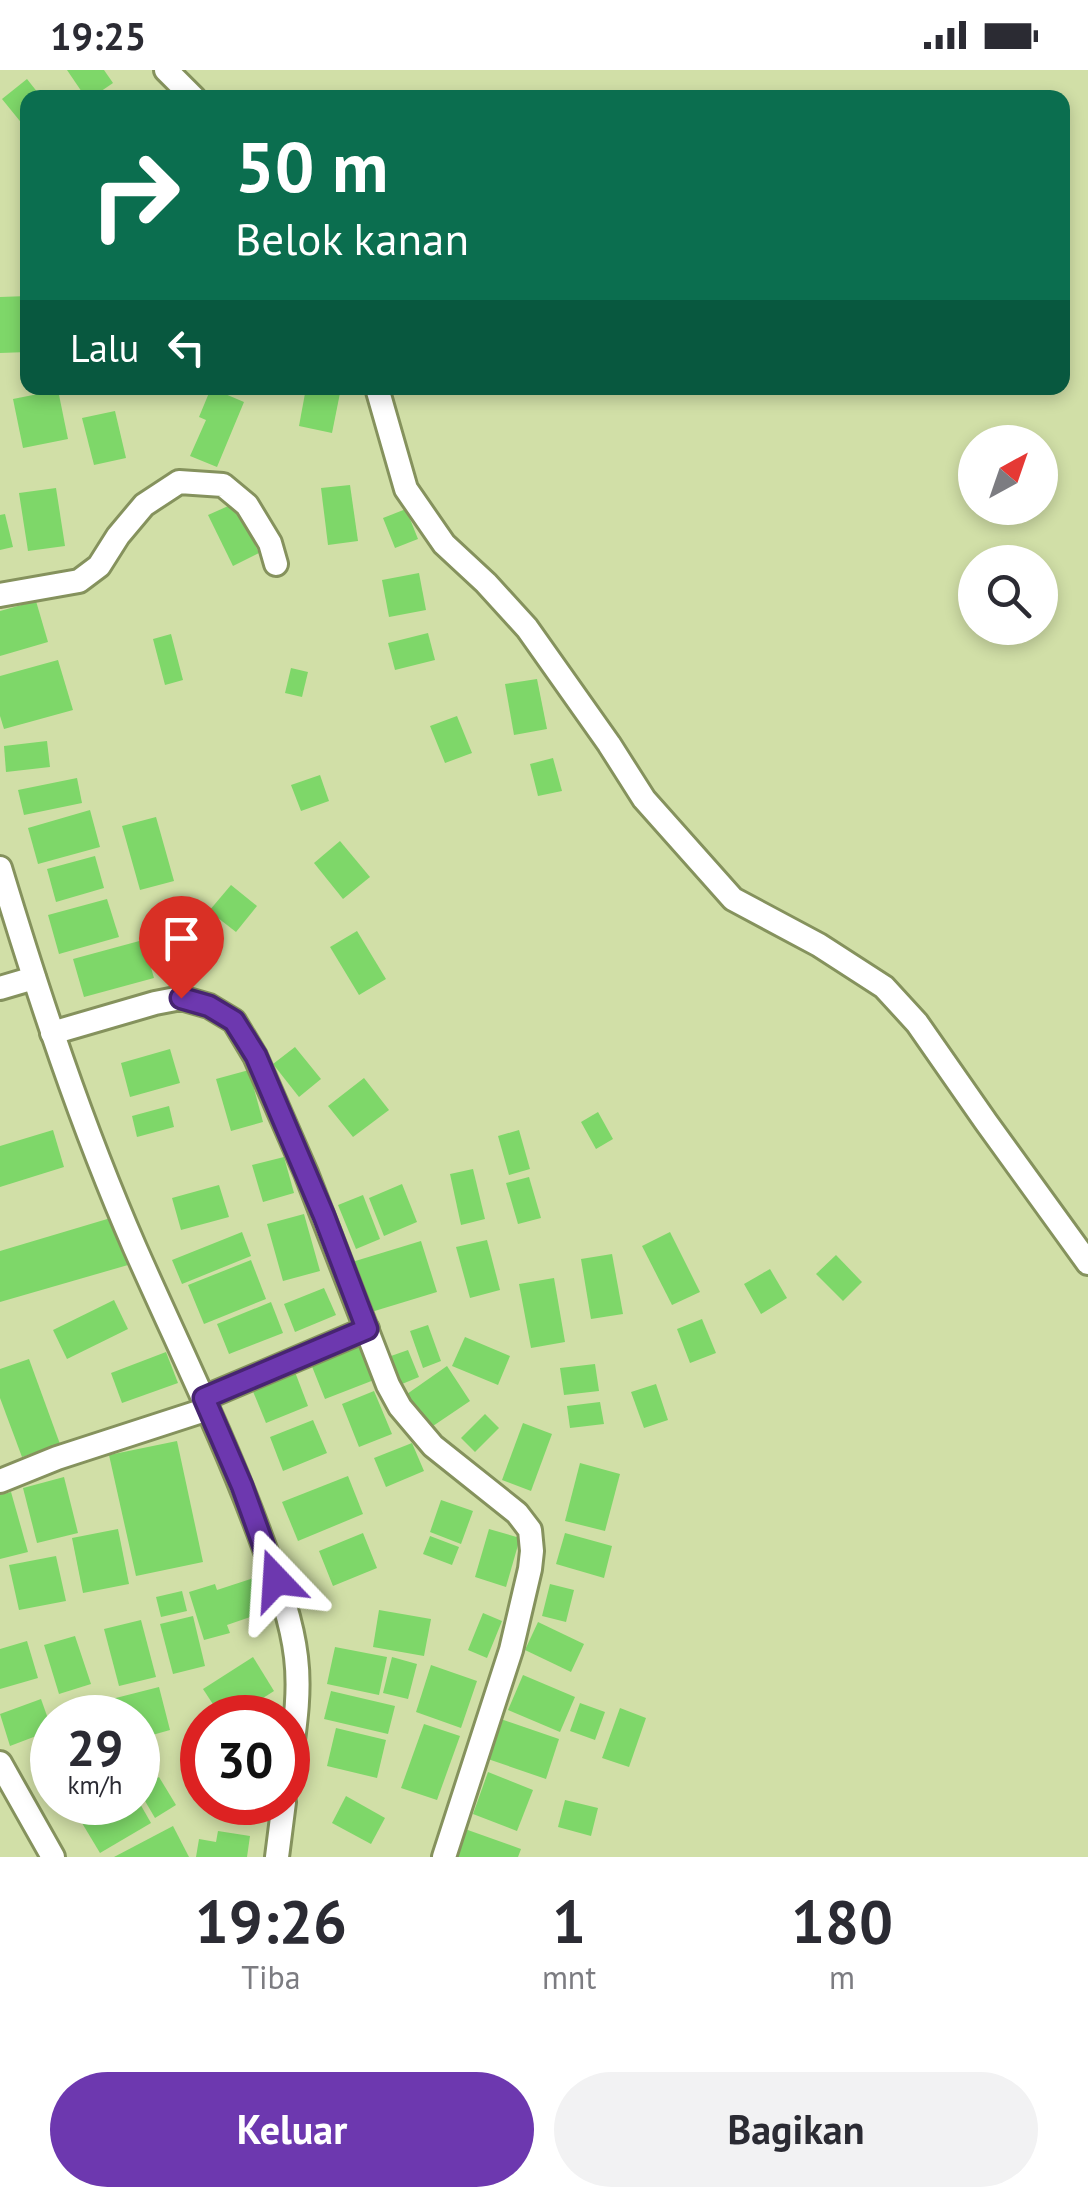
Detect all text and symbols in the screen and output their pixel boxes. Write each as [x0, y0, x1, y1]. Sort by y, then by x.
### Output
text: 19:25 [50, 11, 146, 60]
text: 50 m [235, 121, 388, 211]
icon: right [70, 130, 200, 260]
text: Belok kanan [235, 209, 469, 267]
icon: left [159, 320, 214, 375]
text: Lalu [70, 323, 139, 372]
north arrow [958, 425, 1058, 525]
map controls [958, 425, 1058, 645]
button: search [958, 545, 1058, 645]
pin [139, 896, 224, 999]
icon: arrive [154, 911, 209, 966]
position arrow [224, 1528, 328, 1632]
speed limit sign: 30 [180, 1695, 310, 1825]
text: 29 [67, 1715, 123, 1780]
text: km/h [68, 1769, 122, 1801]
text: 19:26 [195, 1882, 347, 1960]
text: 1 [552, 1882, 586, 1960]
text: 180 [791, 1882, 893, 1960]
text: Tiba [241, 1956, 301, 1998]
text: mnt [542, 1956, 596, 1998]
text: m [829, 1956, 855, 1998]
button: Keluar [50, 2072, 534, 2187]
button: Bagikan [554, 2072, 1038, 2187]

